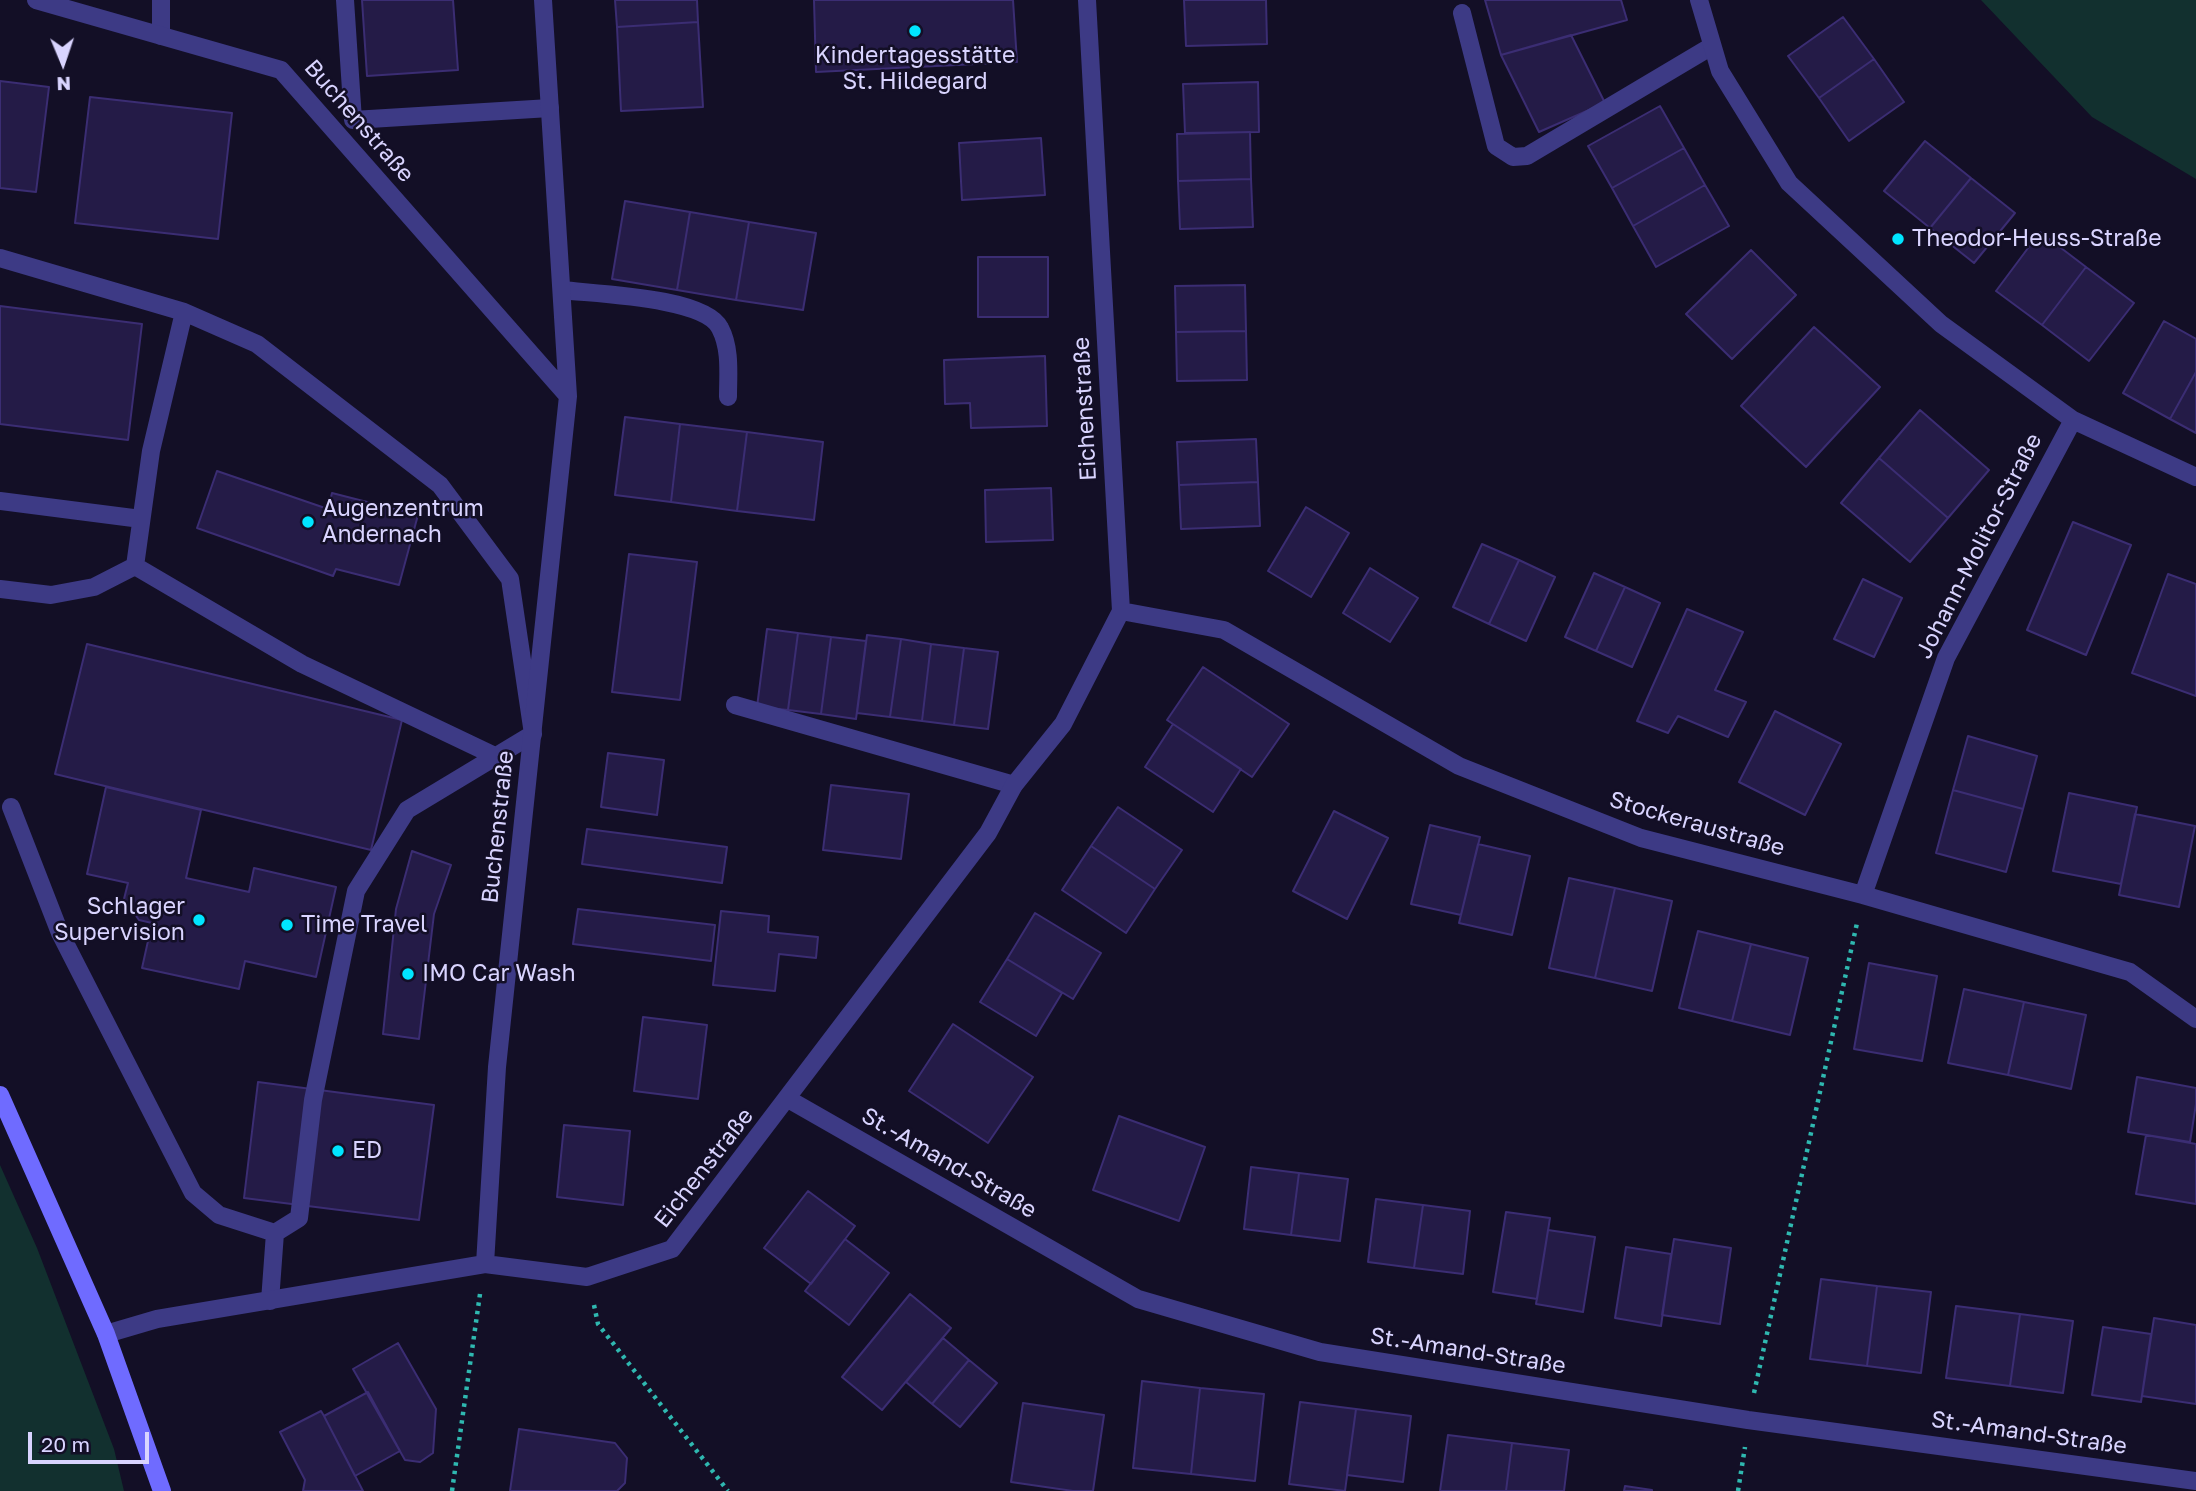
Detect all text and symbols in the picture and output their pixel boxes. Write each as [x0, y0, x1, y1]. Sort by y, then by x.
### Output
marker: Kindertagesstätte St. Hildegard [907, 23, 923, 39]
north arrow [28, 28, 98, 98]
place label: Kindertagesstätte St. Hildegard [815, 42, 1015, 96]
street label: Buchenstraße [298, 54, 420, 188]
text: N [56, 73, 71, 96]
place label: Theodor-Heuss-Straße [1912, 225, 2162, 253]
marker: Theodor-Heuss-Straße [1890, 231, 1906, 247]
street label: Eichenstraße [1067, 336, 1103, 482]
street label: Johann-Molitor-Straße [1910, 429, 2048, 663]
place label: Augenzentrum Andernach [322, 495, 484, 549]
marker: Augenzentrum Andernach [300, 514, 316, 530]
street label: Buchenstraße [476, 749, 520, 905]
street label: Stockeraustraße [1606, 786, 1788, 862]
place label: Schlager Supervision [54, 893, 185, 947]
place label: Time Travel [301, 911, 427, 939]
marker: Schlager Supervision [191, 912, 207, 928]
marker: Time Travel [279, 917, 295, 933]
place label: IMO Car Wash [422, 960, 576, 988]
marker: IMO Car Wash [400, 966, 416, 982]
street label: St.-Amand-Straße [857, 1102, 1041, 1224]
street label: Eichenstraße [649, 1103, 759, 1233]
place label: ED [352, 1137, 382, 1165]
marker: ED [330, 1143, 346, 1159]
street label: St.-Amand-Straße [1368, 1322, 1568, 1380]
street label: St.-Amand-Straße [1929, 1406, 2129, 1460]
scale bar [32, 1418, 152, 1462]
text: 20 m [41, 1431, 90, 1457]

